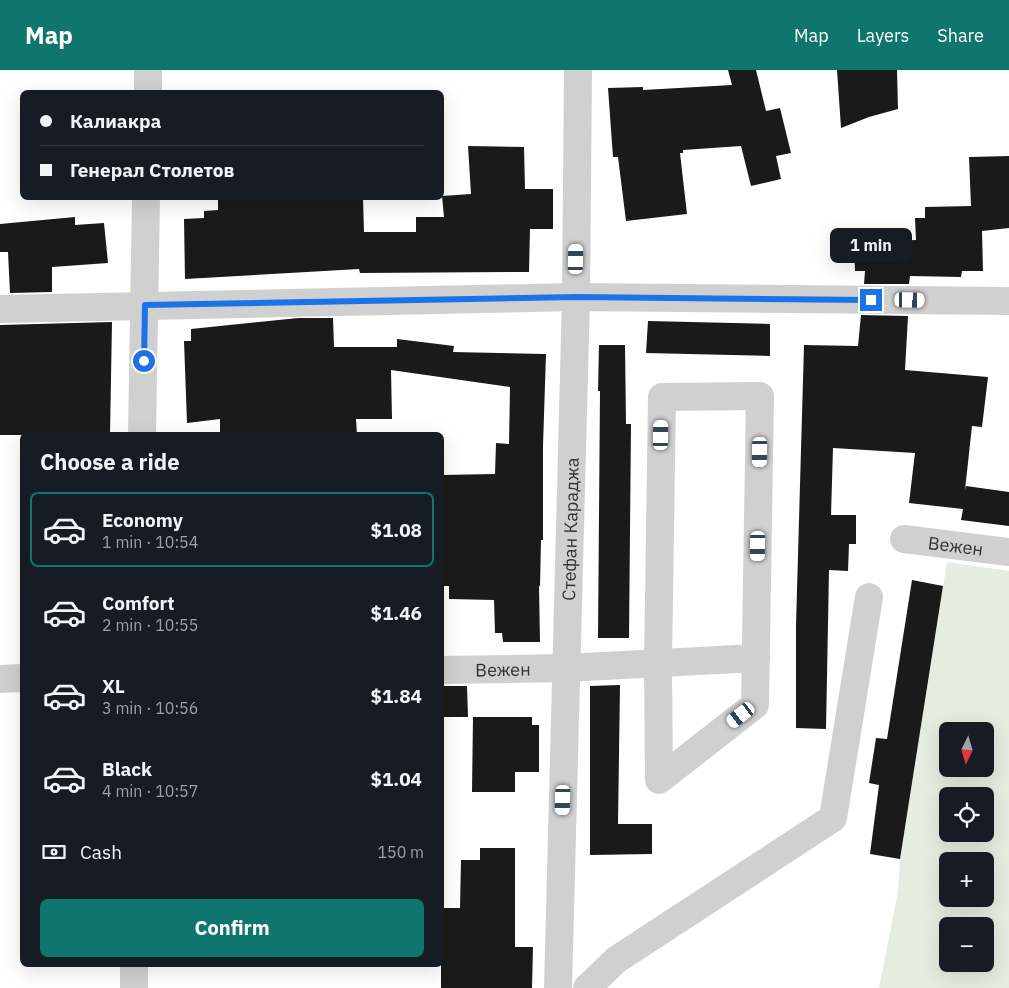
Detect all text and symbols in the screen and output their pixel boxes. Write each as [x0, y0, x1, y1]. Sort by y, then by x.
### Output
text: Map [25, 19, 73, 51]
text: Map [794, 24, 829, 47]
text: Layers [857, 24, 909, 47]
text: Share [937, 24, 984, 47]
text: Калиакра [70, 109, 161, 133]
text: Генерал Столетов [70, 158, 234, 182]
callout: 1 min [830, 228, 912, 262]
text: 1 min [850, 235, 892, 255]
car [568, 244, 583, 274]
route end [860, 289, 882, 311]
car [894, 292, 925, 308]
route start [133, 350, 155, 372]
car [653, 420, 668, 450]
car [752, 437, 767, 467]
text: Choose a ride [40, 447, 180, 476]
street label: Стефан Караджа [557, 457, 583, 601]
icon: car [42, 507, 87, 552]
text: Economy [102, 508, 183, 532]
text: $1.08 [370, 518, 422, 542]
car [750, 531, 765, 561]
street label: Вежен [927, 531, 985, 560]
text: 1 min · 10:54 [102, 532, 198, 552]
icon: car [42, 590, 87, 635]
text: Comfort [102, 591, 175, 615]
text: $1.46 [370, 601, 422, 625]
text: 2 min · 10:55 [102, 615, 198, 635]
street label: Вежен [475, 657, 531, 681]
icon: car [42, 673, 87, 718]
text: XL [102, 674, 125, 698]
text: $1.84 [370, 684, 422, 708]
text: 3 min · 10:56 [102, 698, 198, 718]
car [724, 700, 757, 730]
north arrow [939, 722, 994, 778]
map controls [939, 722, 994, 972]
icon: car [42, 756, 87, 801]
text: Black [102, 757, 152, 781]
text: $1.04 [370, 767, 422, 791]
text: 4 min · 10:57 [102, 781, 198, 801]
car [554, 785, 571, 815]
button: locate [939, 787, 994, 842]
icon: cash [40, 838, 68, 866]
text: Cash [80, 840, 122, 864]
text: 150 m [377, 842, 424, 862]
button: + [939, 852, 994, 907]
button: Confirm [40, 899, 424, 957]
button: − [939, 917, 994, 972]

